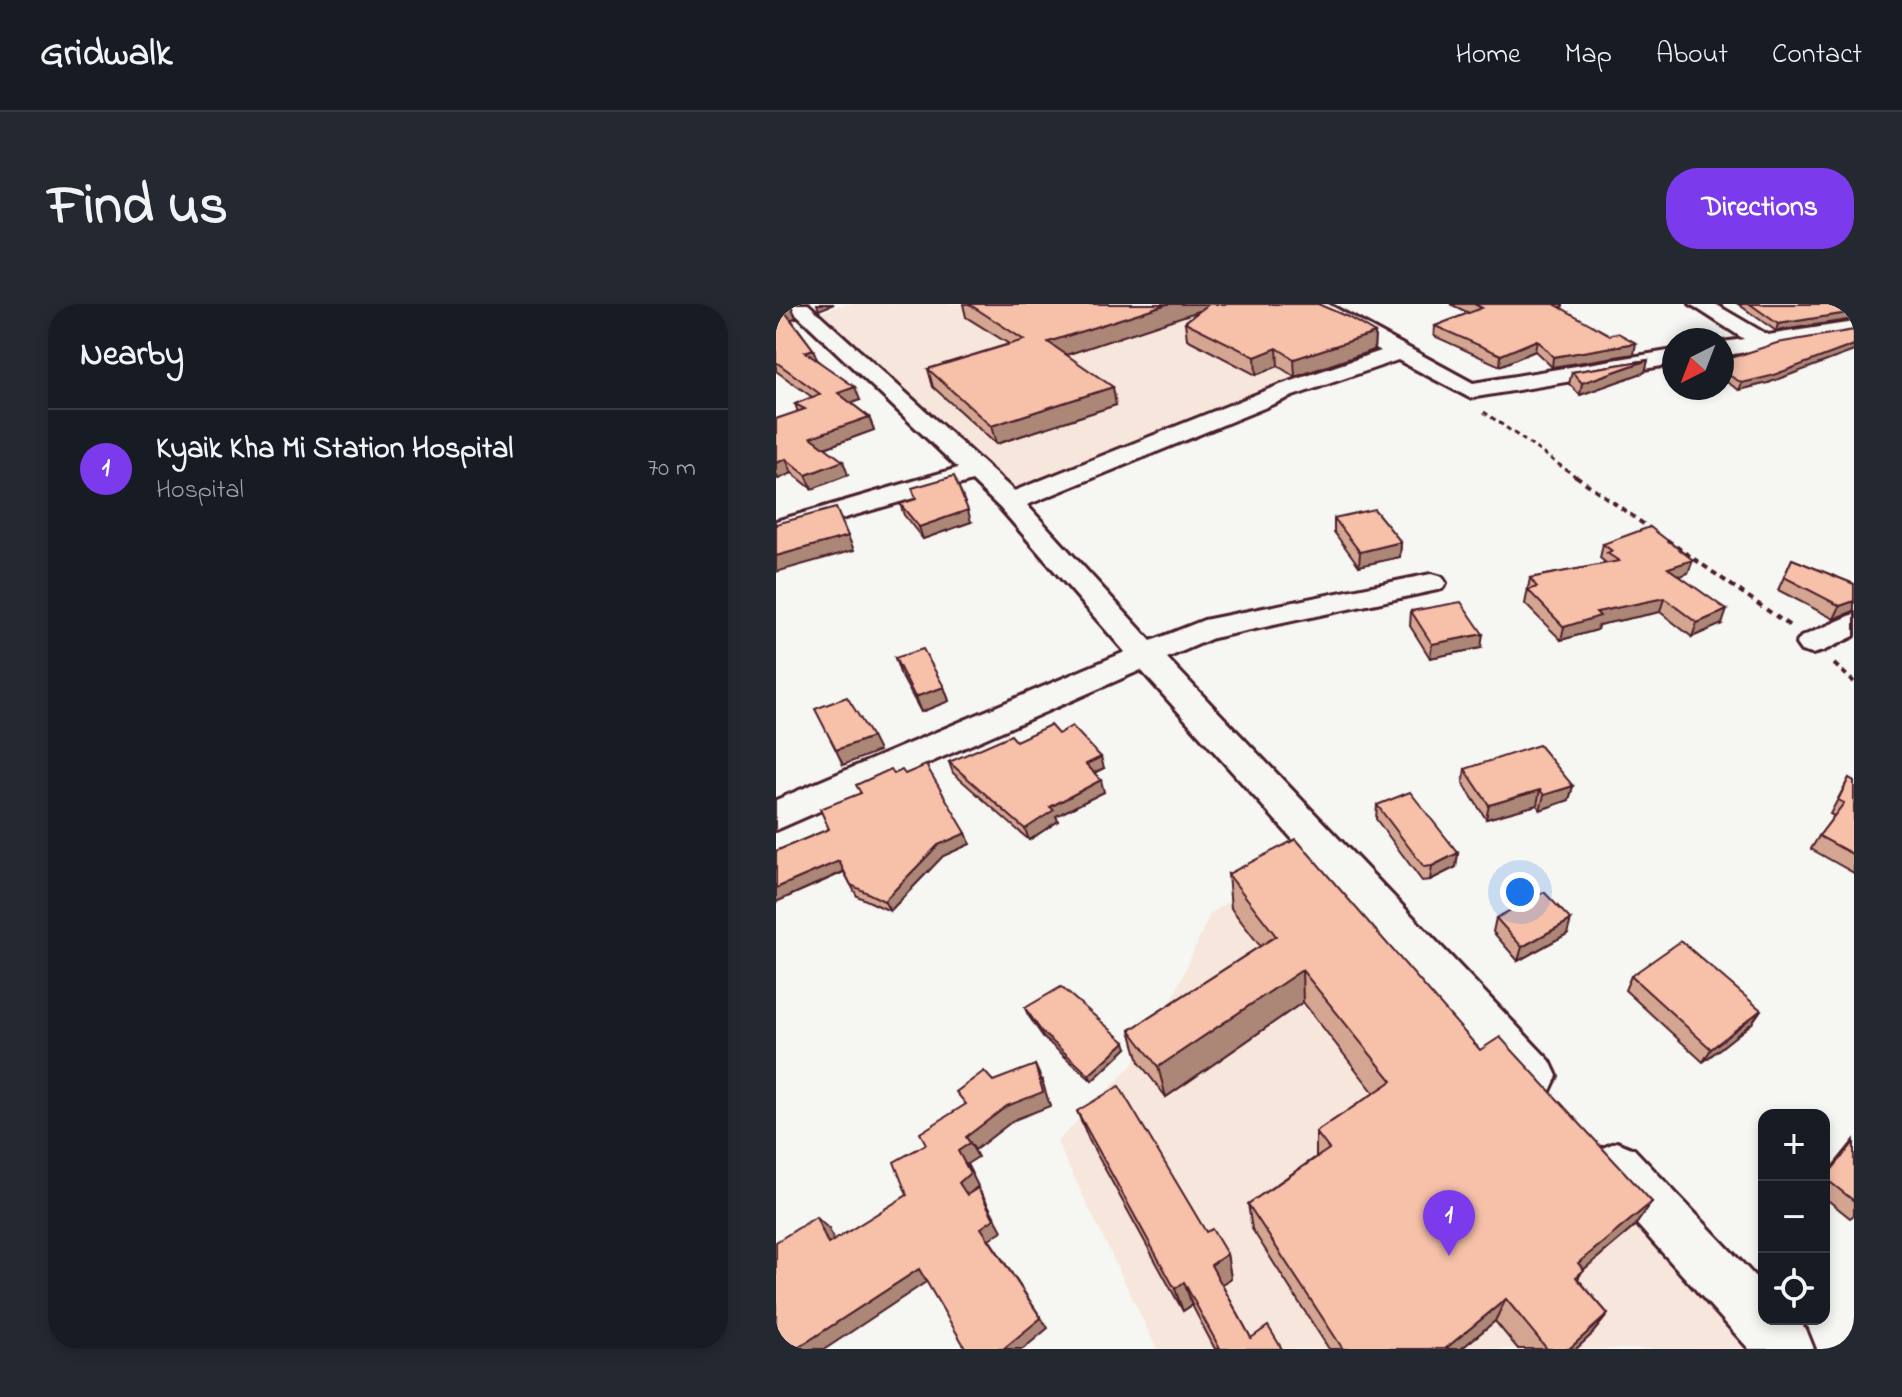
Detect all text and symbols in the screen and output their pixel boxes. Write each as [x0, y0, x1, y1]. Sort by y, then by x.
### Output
text: Gridwalk [40, 27, 172, 83]
text: Home [1455, 35, 1521, 76]
text: Map [1565, 35, 1612, 76]
text: About [1656, 35, 1728, 76]
text: Contact [1772, 35, 1862, 76]
text: Find us [48, 168, 228, 249]
button: Directions [1666, 168, 1854, 249]
north arrow [1662, 328, 1734, 400]
text: Nearby [80, 331, 184, 381]
text: Kyaik Kha Mi Station Hospital [156, 428, 513, 472]
text: 1 [102, 450, 110, 488]
text: 70 m [647, 450, 696, 488]
text: Hospital [156, 472, 244, 510]
your location [1500, 872, 1540, 912]
map controls [1758, 1109, 1830, 1325]
button: + [1758, 1109, 1830, 1181]
button: − [1758, 1181, 1830, 1253]
pin: 1 [1423, 1190, 1475, 1256]
button: locate [1758, 1253, 1830, 1325]

